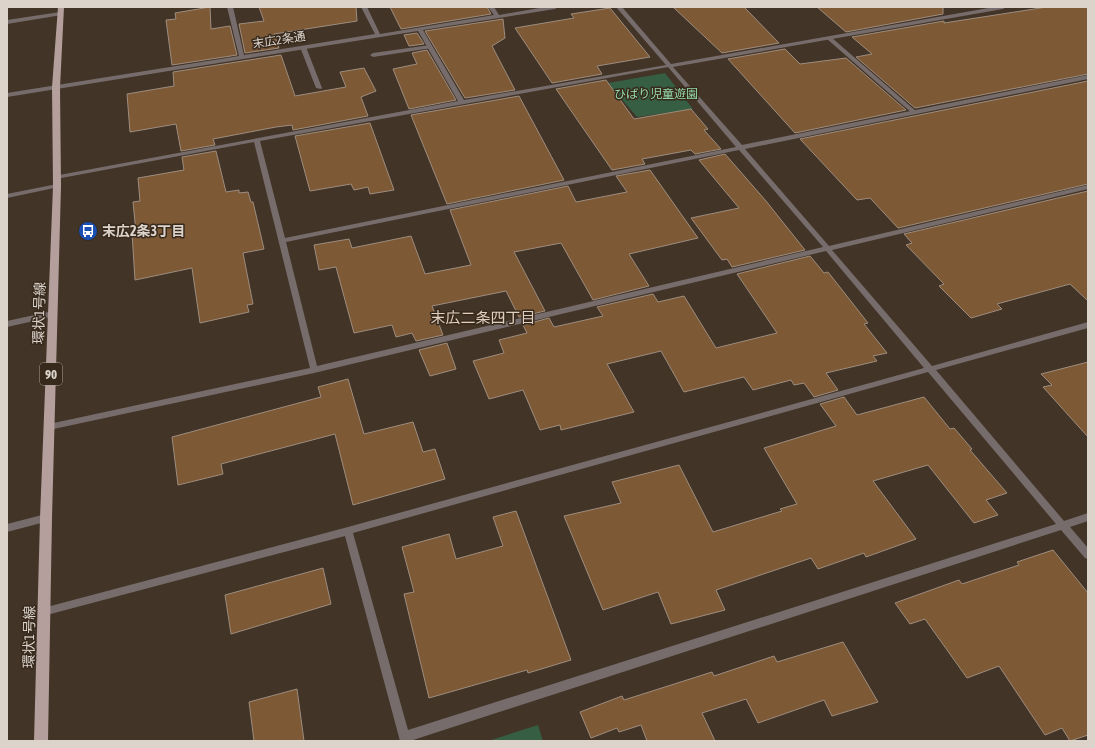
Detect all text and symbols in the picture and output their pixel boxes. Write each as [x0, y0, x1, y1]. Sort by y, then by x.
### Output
street label: 末広2条通 [251, 29, 307, 51]
park label: ひばり児童遊園 [614, 87, 698, 101]
bus stop icon: 末広2条3丁目 [77, 220, 99, 242]
place label: 末広2条3丁目 [102, 223, 185, 239]
street label: 環状1号線 [30, 281, 48, 345]
district label: 末広二条四丁目 [430, 309, 536, 326]
road number: 90 [40, 363, 62, 385]
street label: 環状1号線 [20, 606, 38, 668]

